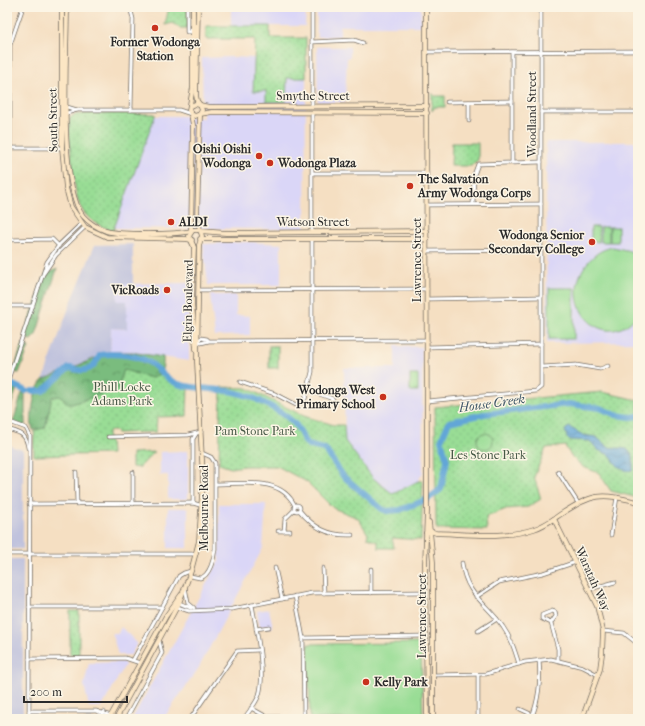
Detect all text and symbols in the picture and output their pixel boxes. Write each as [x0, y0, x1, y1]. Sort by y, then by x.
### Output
marker: Former Wodonga Station [150, 23, 160, 33]
place label: Former Wodonga Station [109, 35, 200, 63]
street label: Woodland Street [525, 70, 539, 158]
street label: South Street [45, 87, 61, 152]
street label: Smythe Street [276, 89, 350, 103]
place label: Oishi Oishi Wodonga [193, 142, 251, 171]
marker: Oishi Oishi Wodonga [254, 151, 264, 161]
place label: Wodonga Plaza [277, 156, 357, 171]
marker: Wodonga Plaza [265, 158, 275, 168]
place label: The Salvation Army Wodonga Corps [417, 172, 532, 201]
marker: The Salvation Army Wodonga Corps [405, 181, 415, 191]
place label: ALDI [178, 215, 208, 229]
street label: Watson Street [276, 215, 350, 229]
marker: ALDI [166, 217, 176, 227]
street label: Lawrence Street [410, 217, 424, 302]
place label: Wodonga Senior Secondary College [489, 228, 585, 257]
marker: Wodonga Senior Secondary College [587, 237, 597, 247]
street label: Elgin Boulevard [180, 259, 196, 342]
place label: VicRoads [110, 283, 160, 297]
marker: VicRoads [162, 285, 172, 295]
park label: Phill Locke Adams Park [91, 380, 153, 408]
place label: Wodonga West Primary School [296, 383, 376, 412]
water label: House Creek [457, 391, 526, 415]
marker: Wodonga West Primary School [378, 392, 388, 402]
park label: Pam Stone Park [215, 424, 296, 438]
park label: Les Stone Park [450, 448, 527, 462]
street label: Melbourne Road [197, 464, 211, 551]
street label: Waratah Way [572, 544, 614, 614]
street label: Lawrence Street [415, 573, 429, 658]
place label: Kelly Park [374, 675, 428, 690]
marker: Kelly Park [361, 677, 371, 687]
scale bar [24, 678, 127, 704]
text: 200 m [30, 685, 62, 699]

